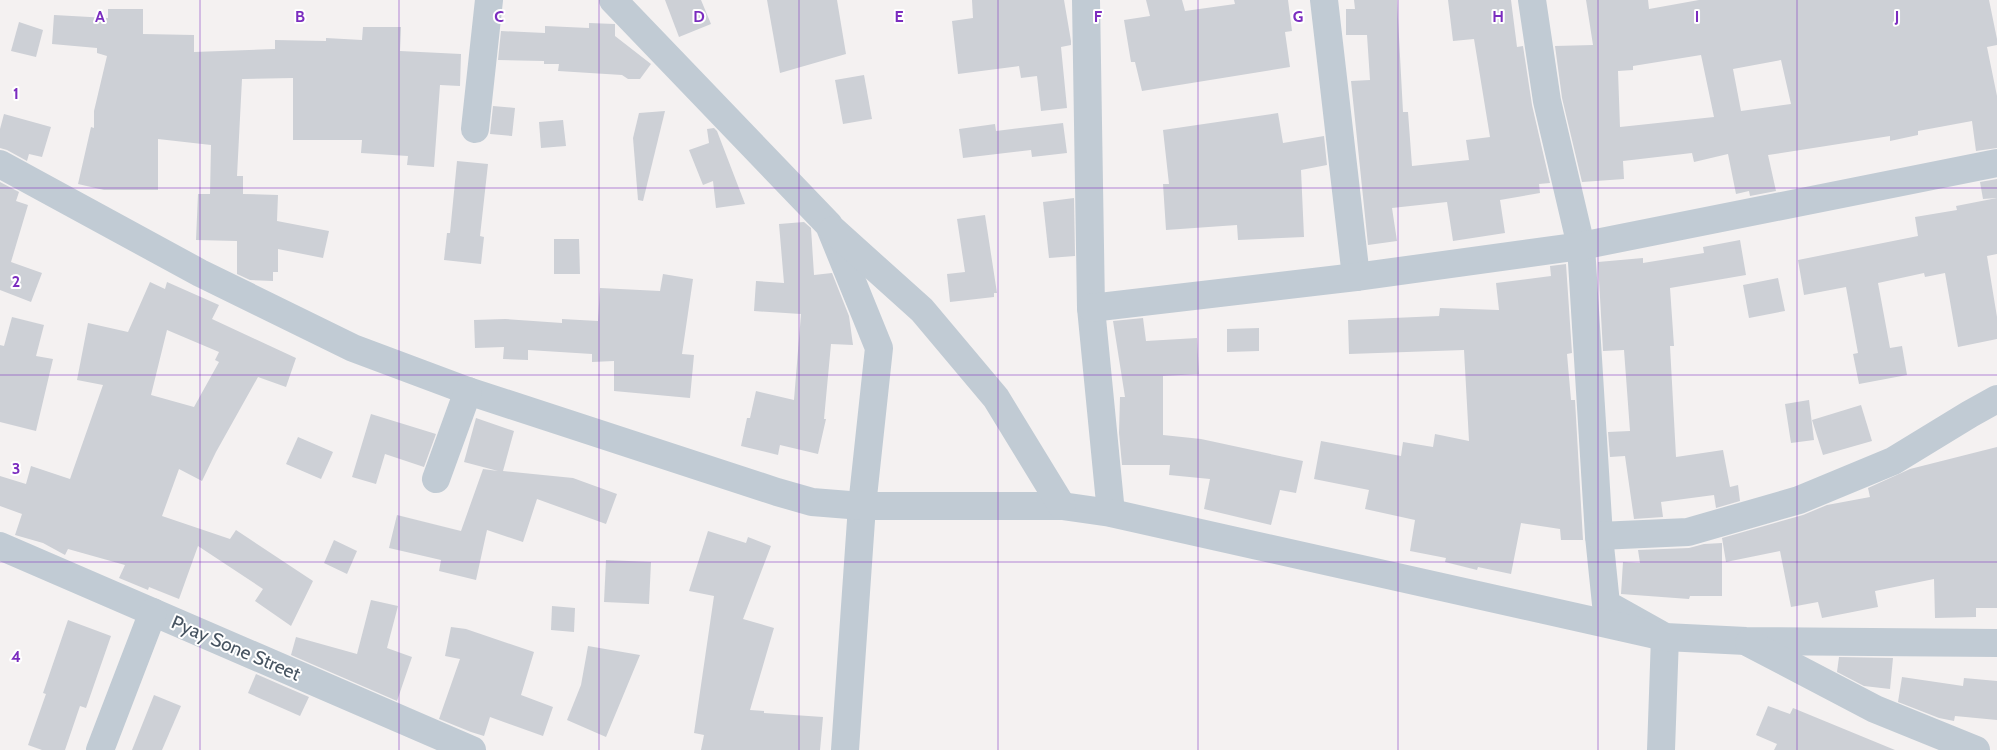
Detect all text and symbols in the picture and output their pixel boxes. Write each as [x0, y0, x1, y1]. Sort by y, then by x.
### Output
text: A [95, 7, 105, 26]
text: B [295, 7, 305, 26]
text: C [494, 7, 504, 26]
text: D [693, 7, 705, 26]
text: E [894, 7, 904, 26]
text: F [1094, 7, 1103, 26]
text: G [1293, 7, 1303, 26]
text: H [1492, 7, 1504, 26]
text: I [1695, 7, 1699, 26]
text: J [1894, 7, 1899, 26]
text: 1 [13, 84, 19, 103]
text: 2 [12, 272, 20, 291]
text: 3 [12, 459, 20, 478]
street label: Pyay Sone Street [168, 610, 305, 686]
text: 4 [11, 647, 21, 666]

